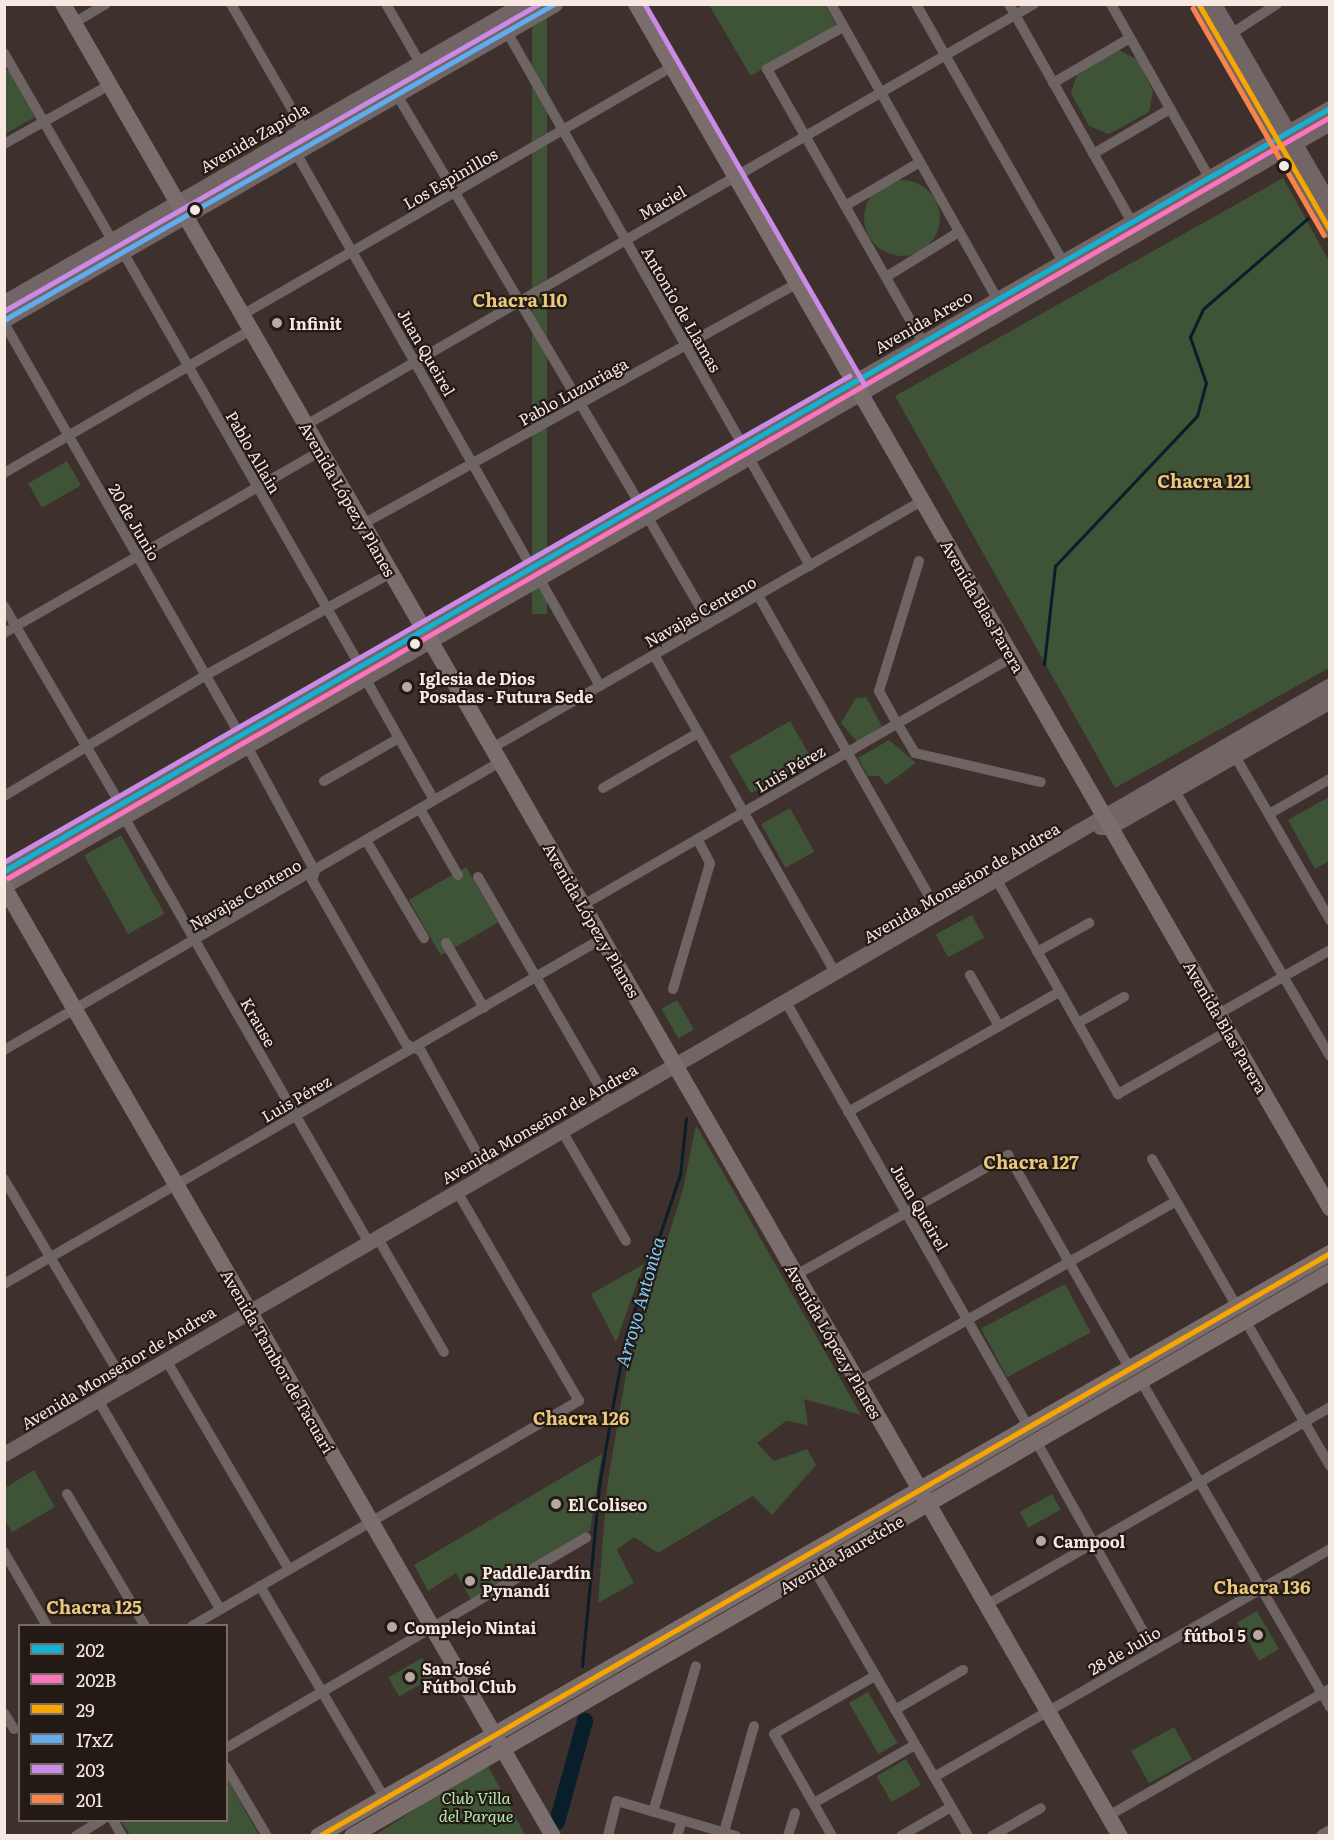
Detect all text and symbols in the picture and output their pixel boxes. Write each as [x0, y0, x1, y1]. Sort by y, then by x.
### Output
street label: Avenida Zapiola [196, 98, 312, 176]
street label: Los Espinillos [400, 143, 500, 213]
unlabelled marker [1278, 160, 1290, 172]
street label: Maciel [635, 181, 689, 223]
unlabelled marker [189, 204, 201, 216]
street label: Antonio de Llamas [638, 243, 726, 375]
street label: Avenida Areco [871, 285, 975, 357]
district label: Chacra 110 [473, 289, 567, 311]
street label: Juan Queirel [394, 305, 460, 399]
place label: Infinit [289, 313, 342, 333]
marker: Infinit [270, 316, 284, 330]
street label: Pablo Luzuriaga [515, 353, 631, 429]
street label: Pablo Allain [223, 407, 285, 497]
street label: Avenida López y Planes [296, 418, 400, 580]
district label: Chacra 121 [1157, 470, 1251, 492]
street label: 20 de Junio [105, 480, 165, 564]
street label: Avenida Blas Parera [937, 536, 1029, 676]
street label: Navajas Centeno [641, 571, 759, 651]
unlabelled marker [409, 638, 421, 650]
place label: Iglesia de Dios Posadas - Futura Sede [419, 668, 593, 706]
marker: Iglesia de Dios Posadas - Futura Sede [400, 680, 414, 694]
street label: Luis Pérez [752, 740, 828, 796]
street label: Avenida Monseñor de Andrea [859, 818, 1063, 946]
street label: Avenida López y Planes [540, 839, 644, 1001]
street label: Navajas Centeno [186, 854, 304, 934]
street label: Avenida Blas Parera [1180, 957, 1272, 1097]
street label: Krause [237, 994, 281, 1050]
street label: Avenida Monseñor de Andrea [437, 1059, 641, 1187]
street label: Luis Pérez [258, 1070, 334, 1126]
district label: Chacra 127 [983, 1151, 1079, 1173]
street label: Juan Queirel [887, 1160, 953, 1254]
water label: Arroyo Antonica [611, 1234, 669, 1370]
street label: Avenida López y Planes [782, 1260, 886, 1422]
street label: Avenida Tambor de Tacuarí [217, 1266, 339, 1456]
street label: Avenida Monseñor de Andrea [17, 1301, 219, 1433]
district label: Chacra 126 [533, 1407, 629, 1429]
place label: El Coliseo [568, 1494, 647, 1514]
marker: El Coliseo [549, 1497, 563, 1511]
street label: Avenida Jauretche [775, 1511, 907, 1597]
place label: Campool [1053, 1531, 1125, 1551]
marker: Campool [1034, 1534, 1048, 1548]
place label: PaddleJardín Pynandí [482, 1562, 591, 1600]
marker: PaddleJardín Pynandí [463, 1574, 477, 1588]
district label: Chacra 136 [1214, 1576, 1310, 1598]
district label: Chacra 125 [46, 1596, 142, 1618]
place label: Complejo Nintai [404, 1617, 536, 1637]
marker: Complejo Nintai [385, 1620, 399, 1634]
street label: 28 de Julio [1085, 1622, 1163, 1678]
legend [18, 1624, 228, 1822]
place label: fútbol 5 [1184, 1625, 1246, 1645]
marker: fútbol 5 [1251, 1628, 1265, 1642]
text: 202 [76, 1636, 104, 1663]
place label: San José Fútbol Club [422, 1658, 516, 1696]
text: 202B [76, 1666, 116, 1693]
marker: San José Fútbol Club [403, 1670, 417, 1684]
text: 29 [76, 1696, 95, 1723]
text: 17xZ [76, 1726, 114, 1753]
text: 203 [76, 1756, 105, 1783]
text: 201 [76, 1786, 103, 1813]
park label: Club Villa del Parque [439, 1787, 513, 1825]

